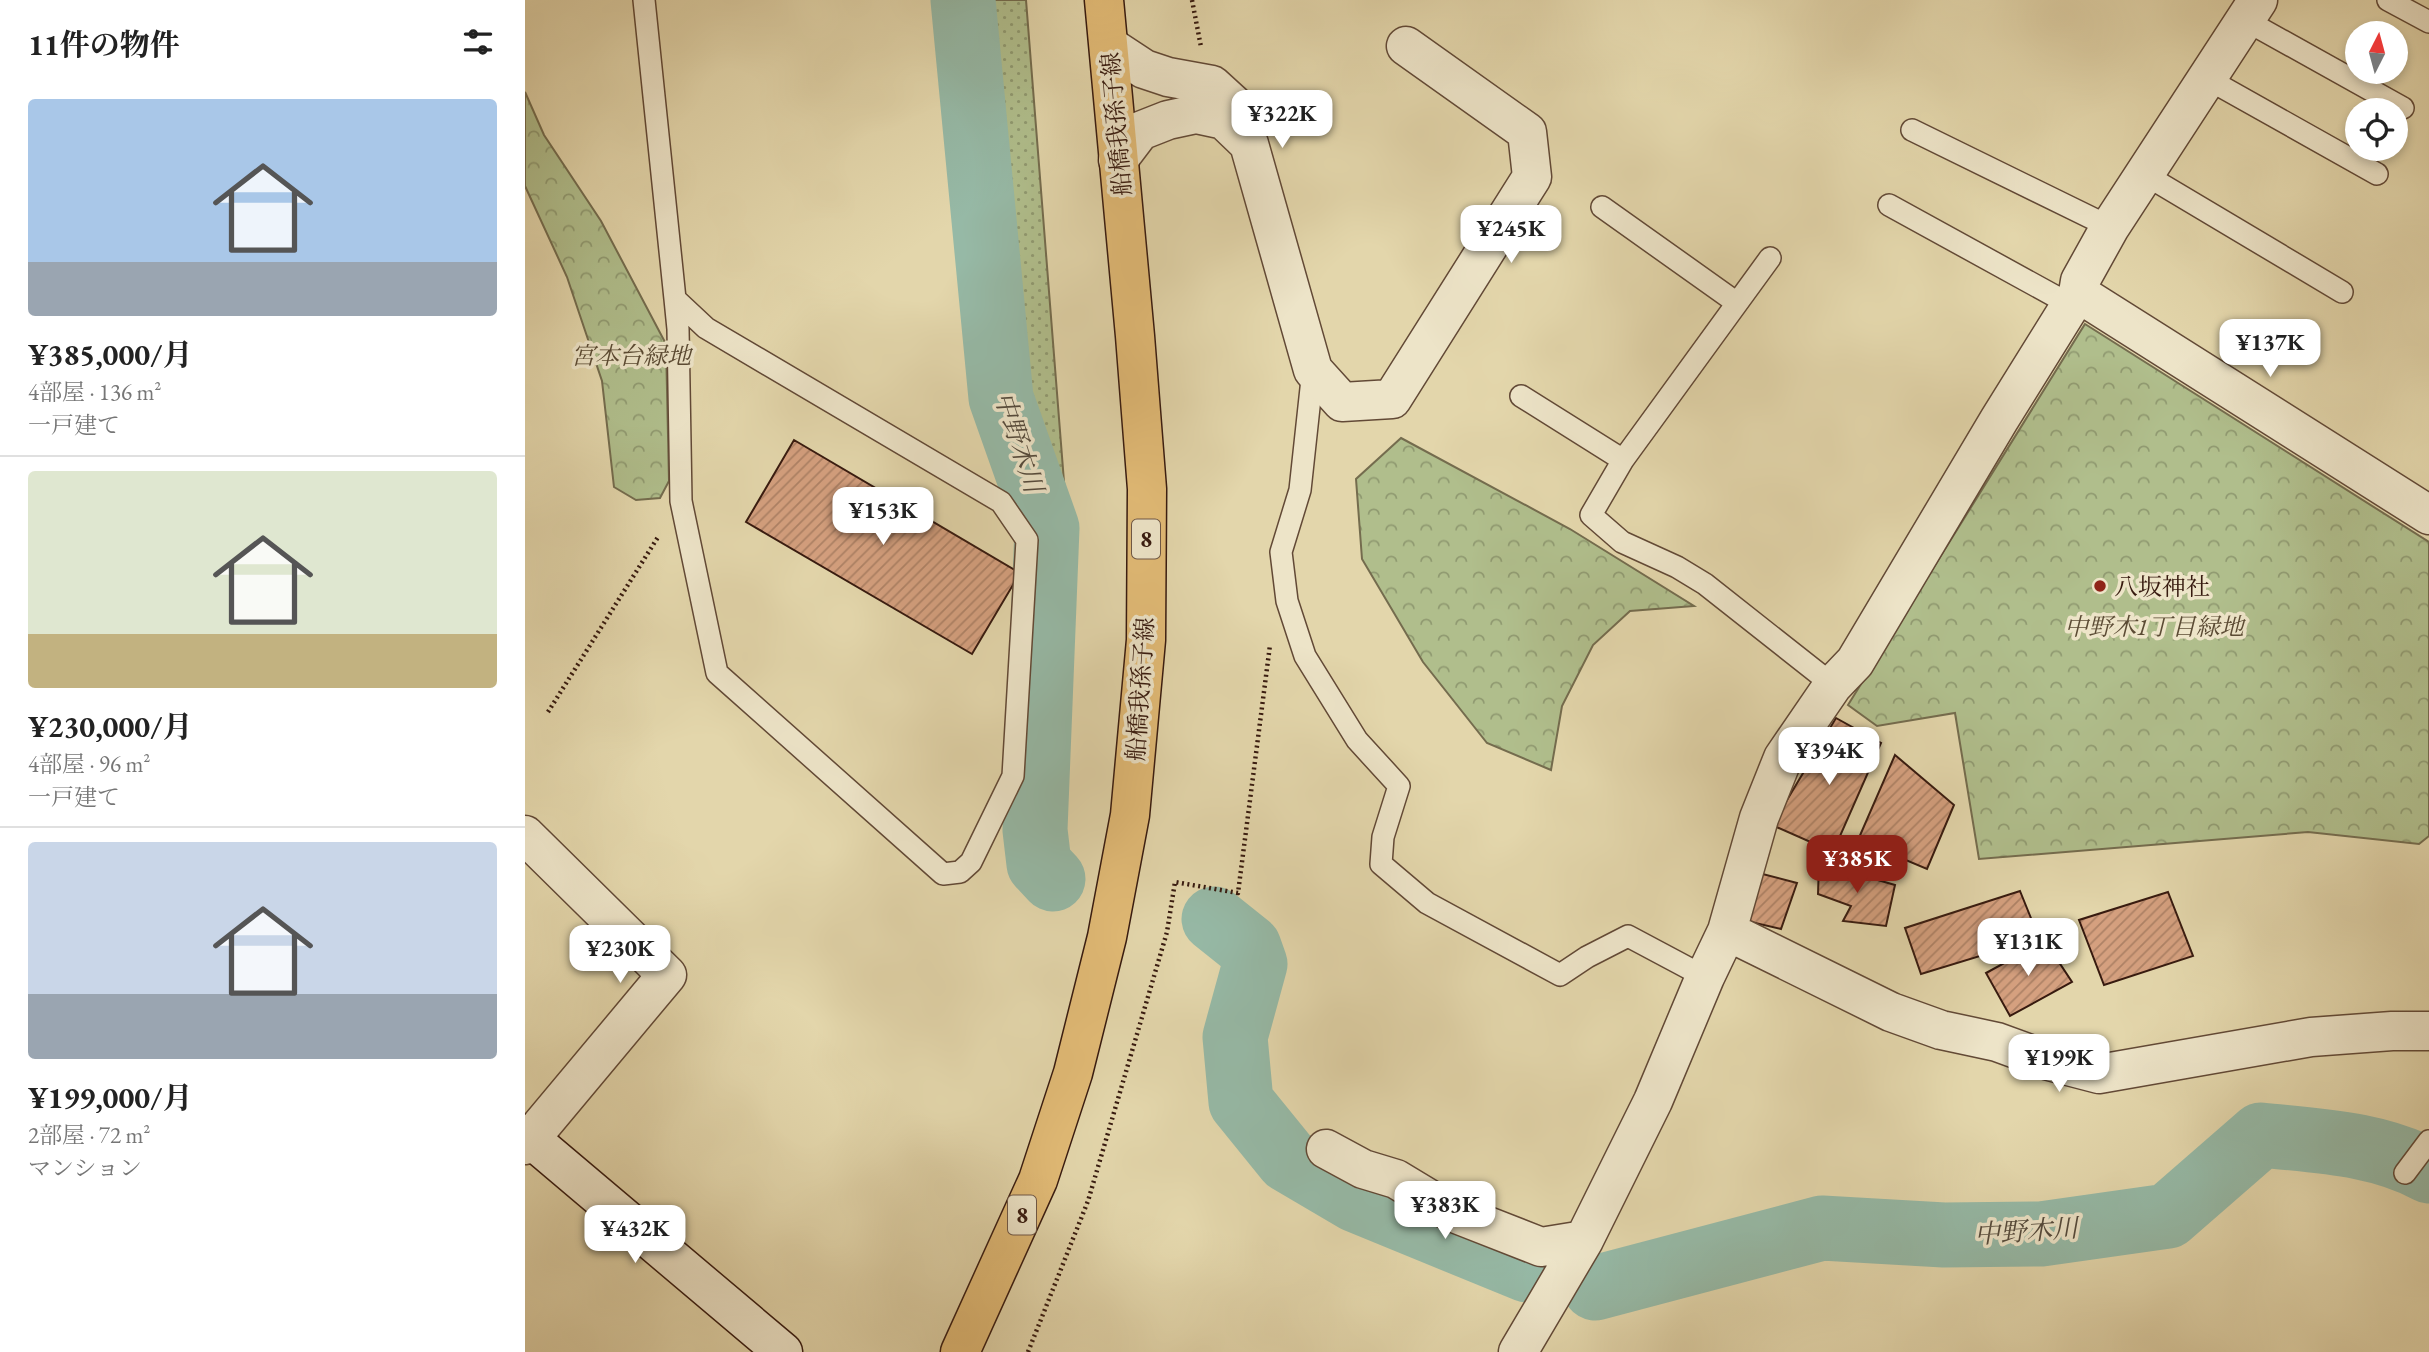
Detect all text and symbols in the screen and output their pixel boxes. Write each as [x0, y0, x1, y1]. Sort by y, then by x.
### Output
north arrow [2345, 21, 2408, 84]
map controls [2345, 21, 2408, 161]
icon: filters [459, 23, 497, 61]
text: 11件の物件 [28, 25, 180, 64]
street label: 船橋我孫子線 [1094, 51, 1138, 197]
pin: ¥322K [1233, 90, 1331, 150]
text: ¥322K [1247, 98, 1317, 128]
button: locate [2345, 98, 2408, 161]
icon: home [200, 145, 326, 271]
pin: ¥245K [1462, 205, 1560, 265]
text: ¥245K [1476, 213, 1546, 243]
pin: ¥137K [2221, 320, 2319, 379]
text: ¥137K [2235, 327, 2305, 357]
text: ¥385,000/月 [28, 335, 192, 374]
park label: 宮本台緑地 [571, 340, 694, 371]
text: 4部屋 · 136 m² [28, 377, 161, 407]
water label: 中野木川 [987, 387, 1052, 500]
text: 一戸建て [28, 410, 120, 440]
pin: ¥153K [834, 488, 932, 547]
text: ¥153K [848, 495, 918, 525]
icon: home [200, 517, 326, 643]
road number: 8 [1132, 520, 1160, 558]
place label: 八坂神社 [2114, 571, 2210, 602]
marker: 八坂神社 [2092, 578, 2108, 594]
park label: 中野木1丁目緑地 [2064, 611, 2247, 642]
street label: 船橋我孫子線 [1120, 616, 1160, 762]
text: ¥230,000/月 [28, 707, 192, 746]
pin: ¥394K [1780, 728, 1878, 787]
text: ¥394K [1794, 735, 1864, 765]
text: 4部屋 · 96 m² [28, 749, 150, 779]
text: 一戸建て [28, 782, 120, 812]
pin: ¥385K [1808, 836, 1906, 895]
text: ¥385K [1822, 843, 1892, 873]
icon: home [200, 888, 326, 1014]
pin: ¥131K [1979, 918, 2077, 978]
pin: ¥230K [571, 926, 669, 985]
text: ¥131K [1993, 926, 2063, 956]
text: ¥230K [585, 933, 655, 963]
pin: ¥199K [2010, 1034, 2108, 1094]
text: ¥199K [2024, 1042, 2094, 1072]
text: ¥199,000/月 [28, 1078, 192, 1117]
text: 2部屋 · 72 m² [28, 1120, 150, 1150]
text: マンション [28, 1153, 142, 1183]
pin: ¥383K [1396, 1182, 1494, 1241]
text: ¥383K [1410, 1189, 1480, 1219]
road number: 8 [1008, 1196, 1036, 1234]
pin: ¥432K [586, 1206, 684, 1265]
water label: 中野木川 [1973, 1210, 2082, 1252]
text: ¥432K [600, 1213, 670, 1243]

